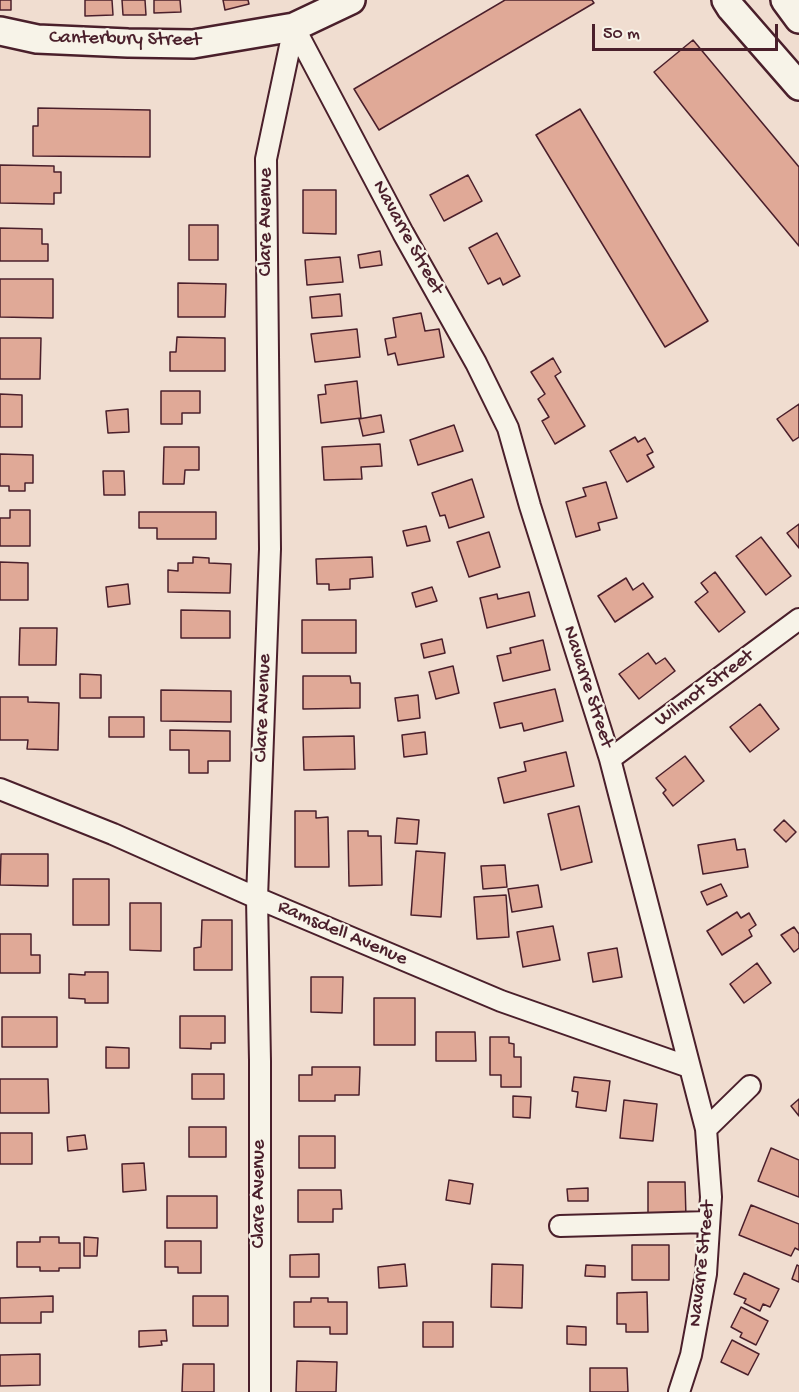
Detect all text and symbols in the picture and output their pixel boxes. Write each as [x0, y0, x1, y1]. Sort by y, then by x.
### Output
scale bar [595, 12, 781, 50]
text: 50 m [603, 24, 640, 45]
street label: Canterbury Street [49, 27, 201, 53]
street label: Clare Avenue [255, 168, 279, 276]
street label: Navarre Street [366, 177, 448, 299]
street label: Navarre Street [556, 623, 618, 751]
street label: Wilmot Street [651, 645, 759, 733]
street label: Clare Avenue [250, 653, 278, 763]
street label: Ramsdell Avenue [273, 896, 411, 972]
street label: Clare Avenue [248, 1140, 272, 1248]
street label: Navarre Street [684, 1200, 722, 1328]

